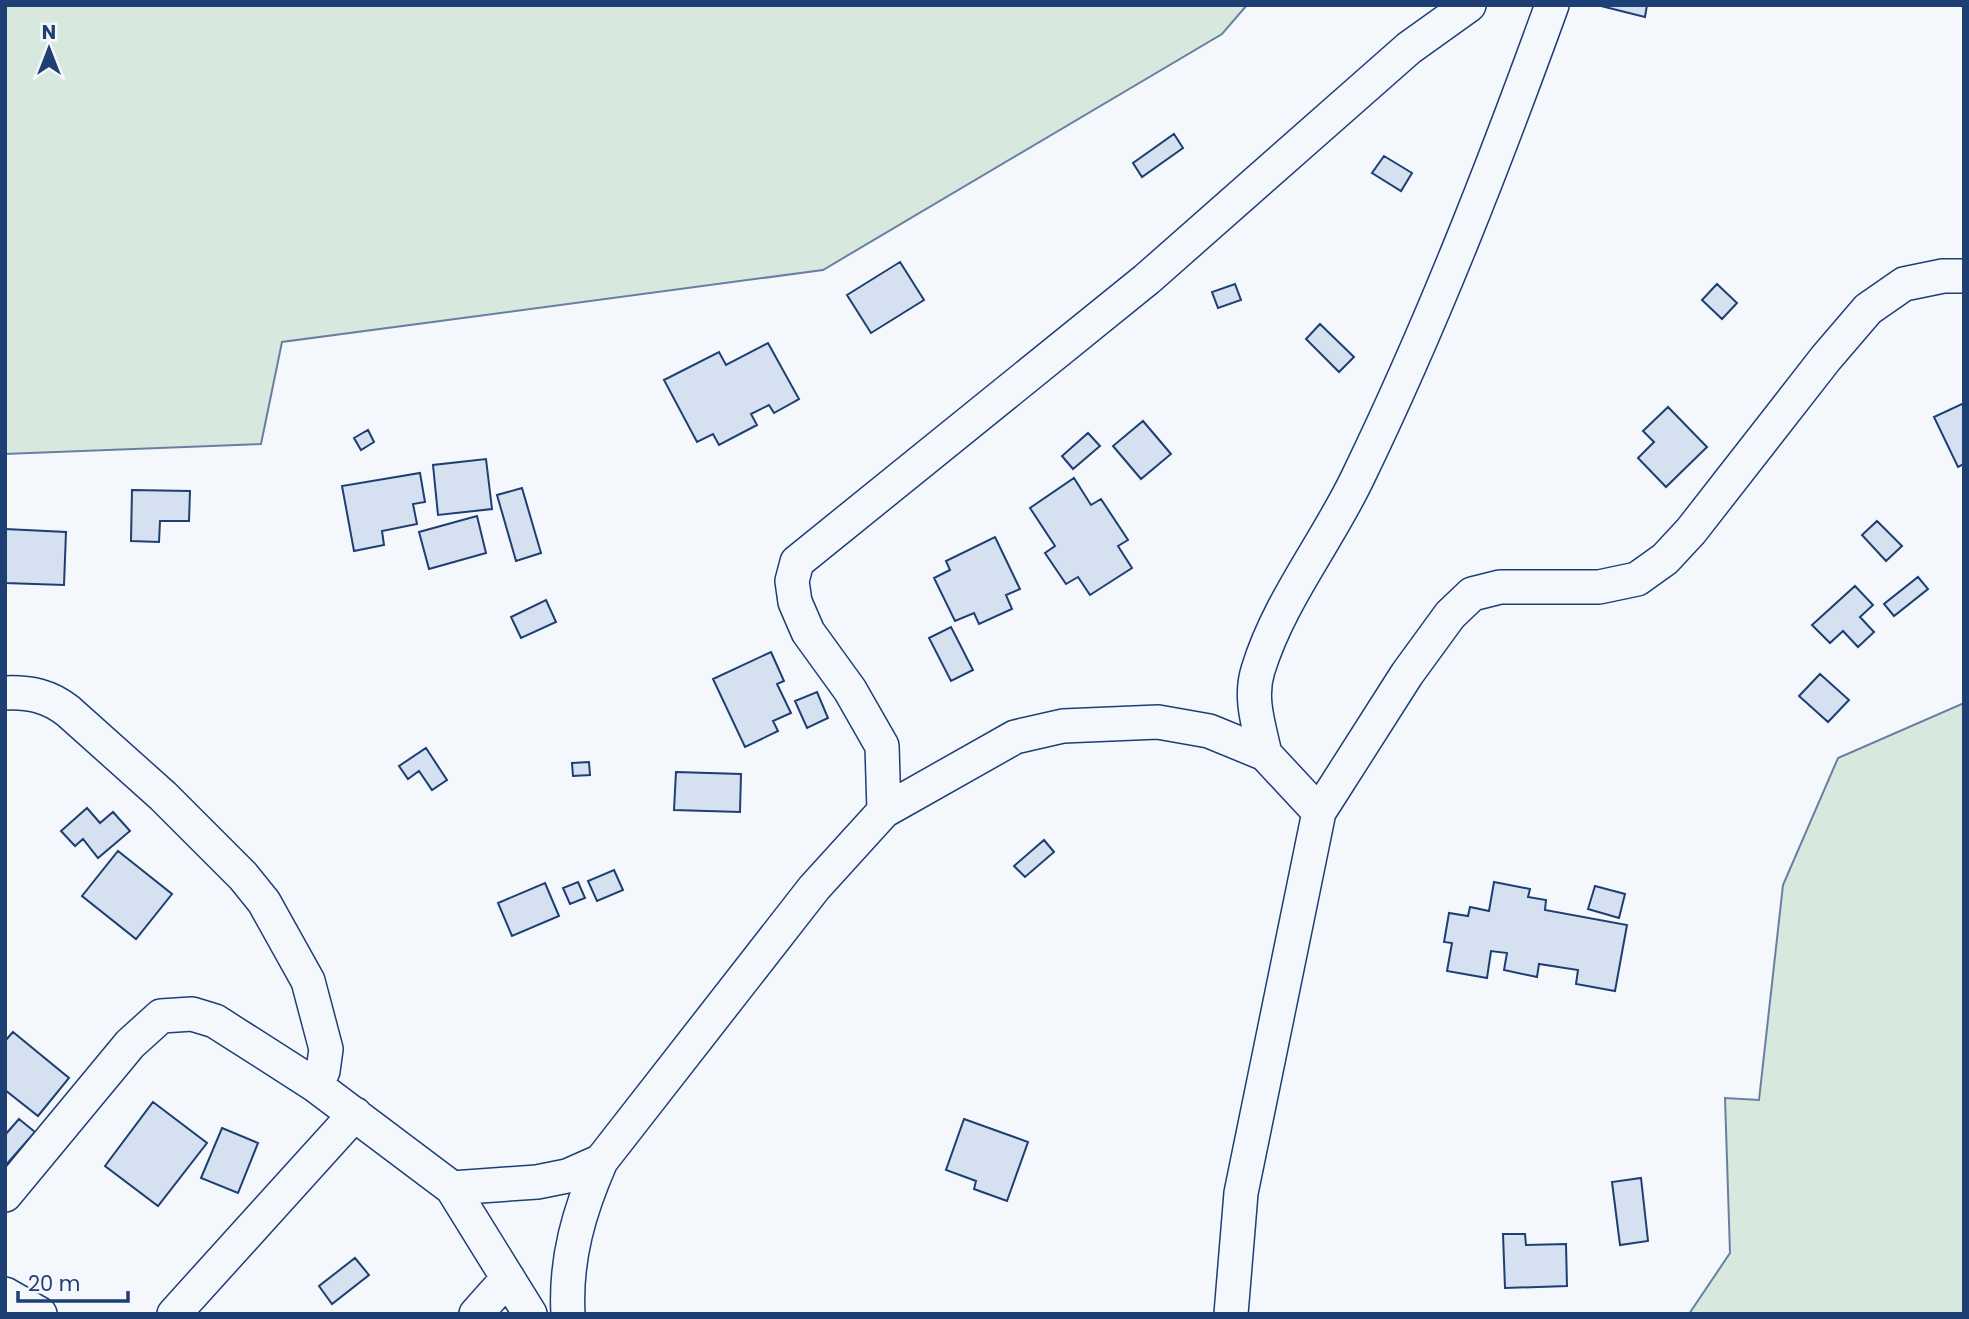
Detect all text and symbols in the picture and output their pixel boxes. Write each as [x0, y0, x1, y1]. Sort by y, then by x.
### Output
north arrow [14, 14, 84, 84]
text: N [42, 19, 56, 46]
scale bar [18, 1260, 128, 1304]
text: 20 m [28, 1269, 81, 1298]

